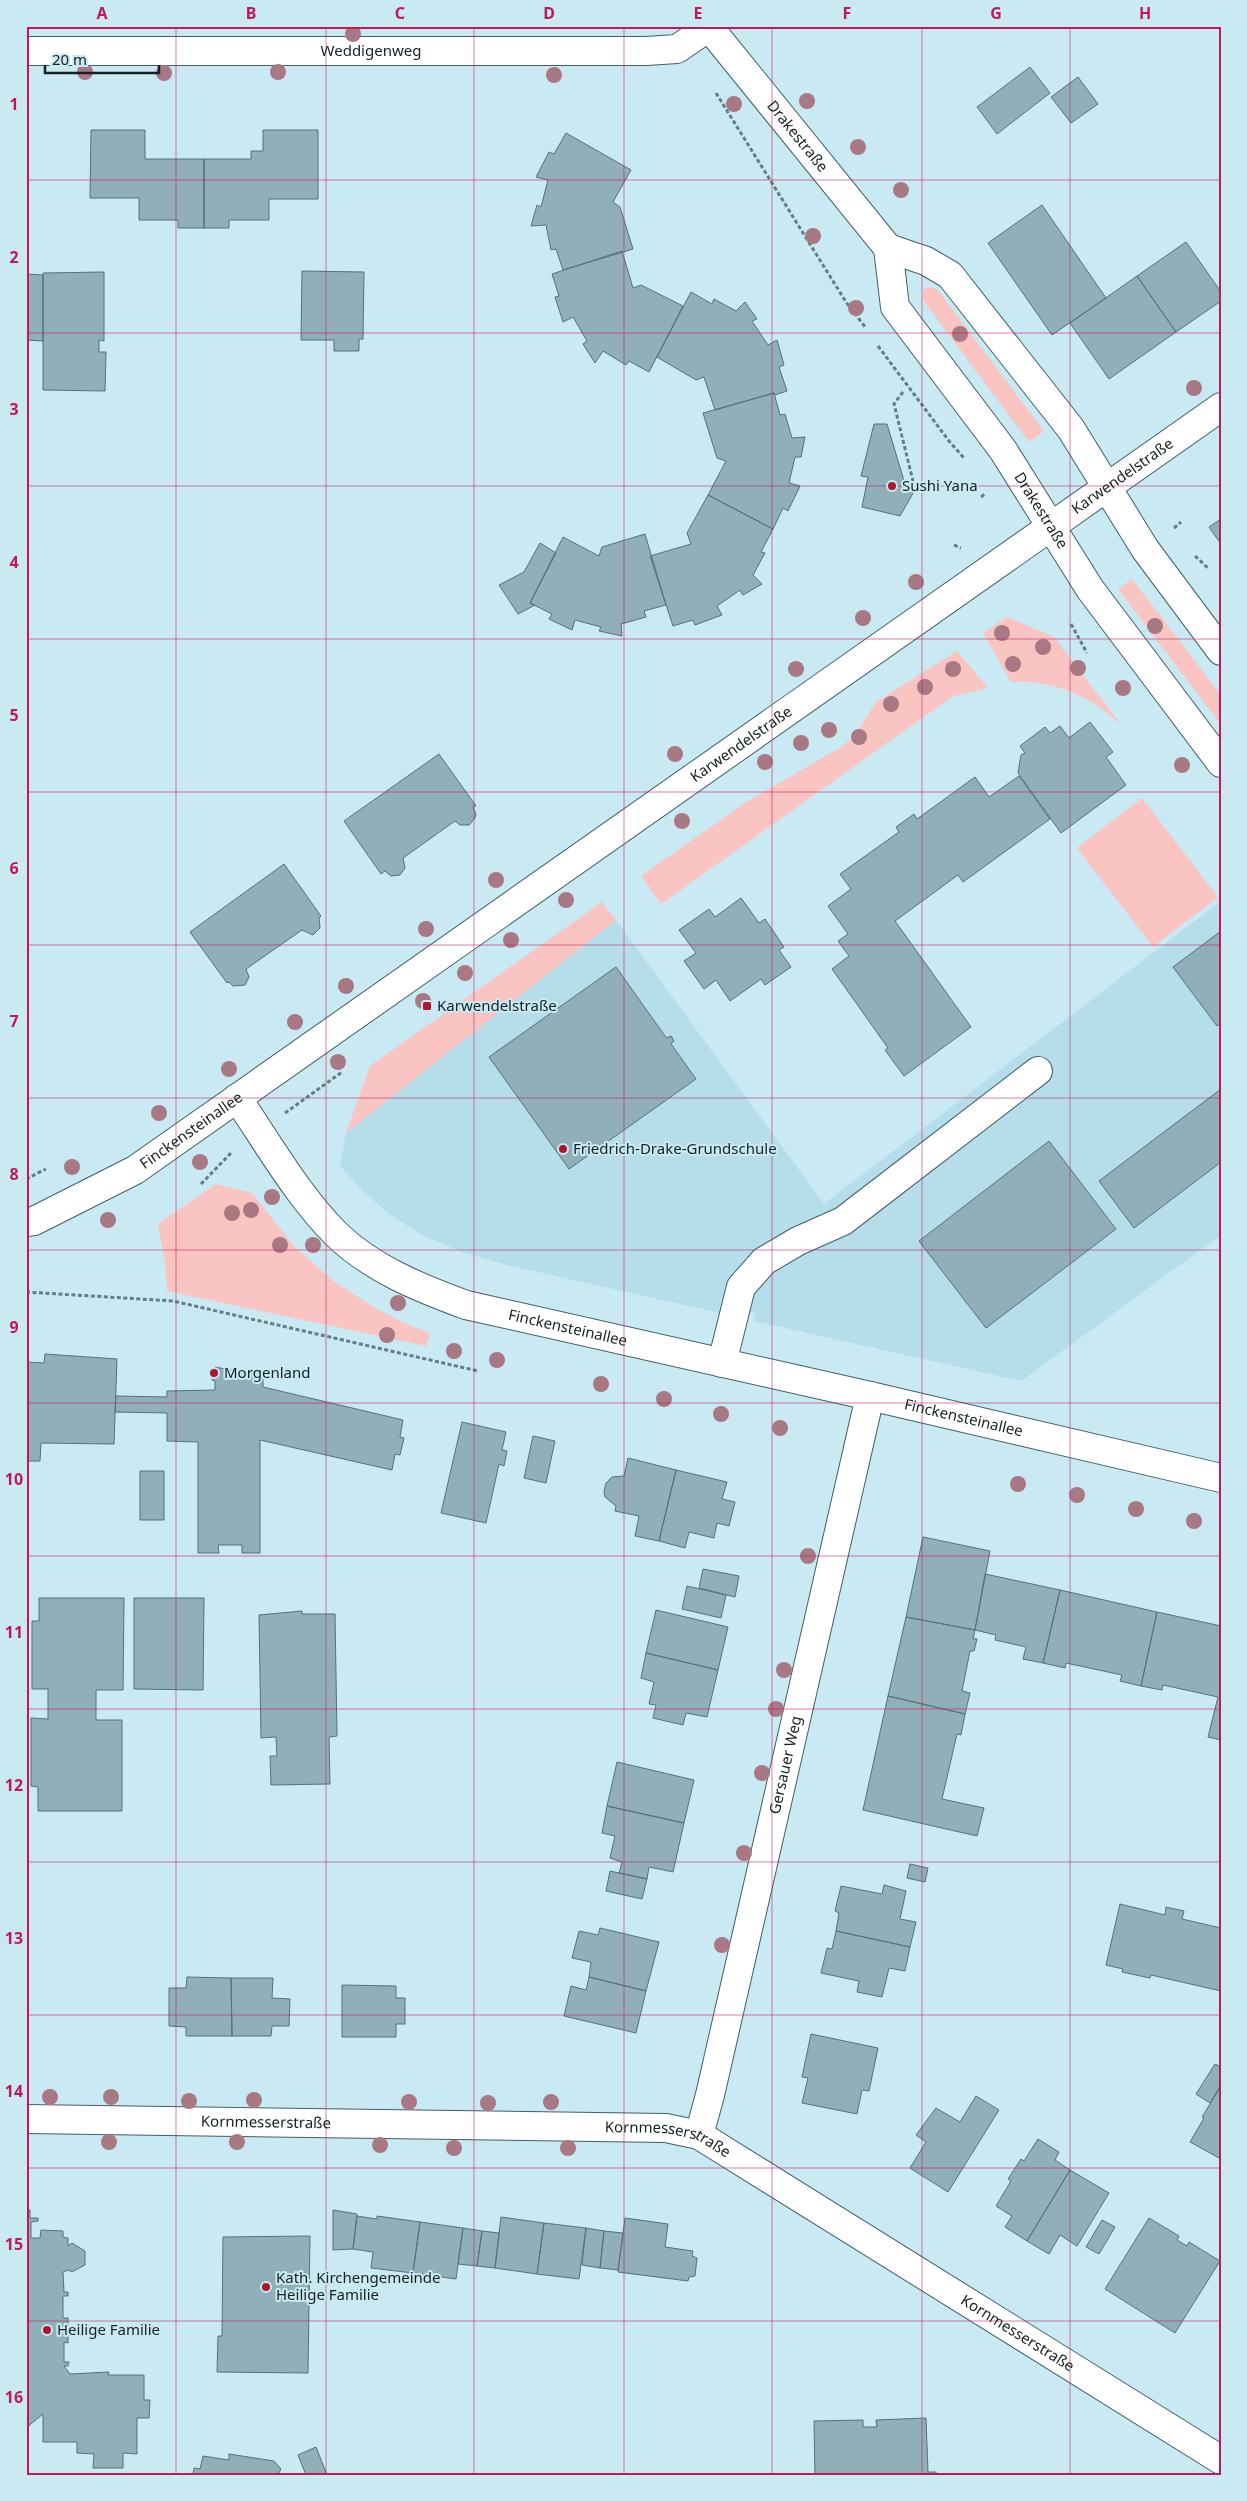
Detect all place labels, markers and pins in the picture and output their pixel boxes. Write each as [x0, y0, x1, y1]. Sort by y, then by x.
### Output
place label: Sushi Yana [902, 475, 978, 495]
marker: Sushi Yana [886, 480, 898, 492]
place label: Karwendelstraße [437, 995, 557, 1015]
marker: Karwendelstraße [421, 1000, 433, 1012]
place label: Friedrich-Drake-Grundschule [573, 1138, 777, 1158]
marker: Friedrich-Drake-Grundschule [557, 1143, 569, 1155]
place label: Morgenland [224, 1362, 310, 1382]
marker: Morgenland [208, 1367, 220, 1379]
place label: Kath. Kirchengemeinde Heilige Familie [276, 2267, 441, 2304]
marker: Kath. Kirchengemeinde Heilige Familie [260, 2281, 272, 2293]
place label: Heilige Familie [57, 2319, 160, 2339]
marker: Heilige Familie [41, 2324, 53, 2336]

